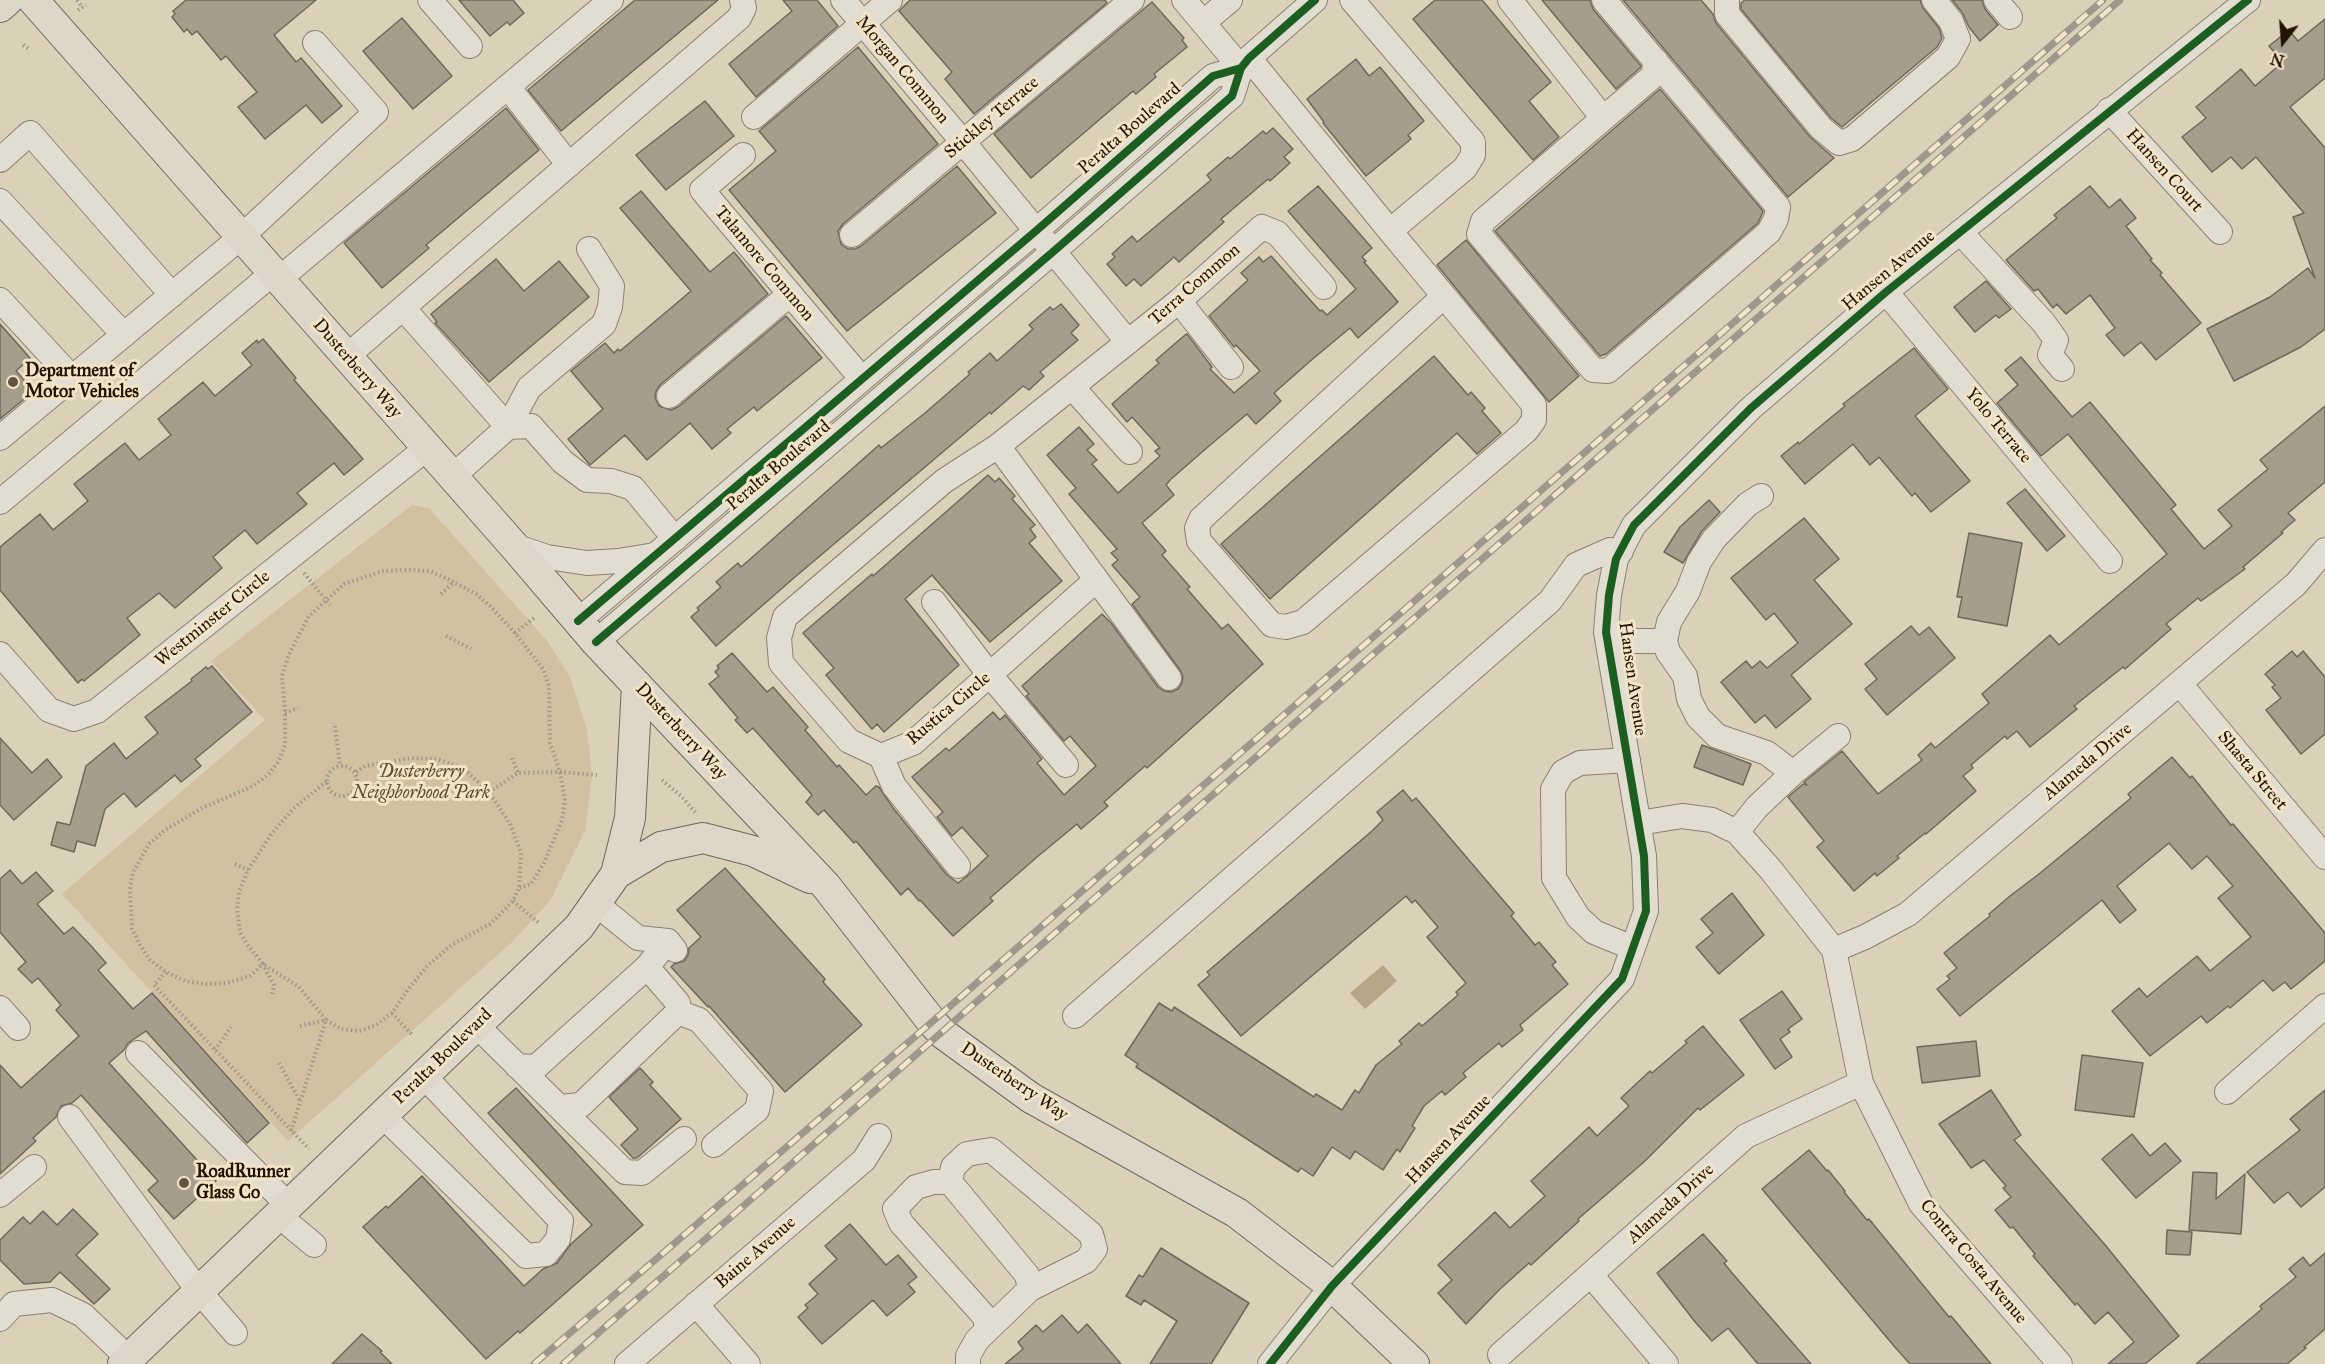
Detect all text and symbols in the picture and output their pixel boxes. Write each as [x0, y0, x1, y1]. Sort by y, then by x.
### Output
street label: Morgan Common [851, 12, 953, 128]
north arrow [2253, 12, 2313, 72]
text: N [2268, 49, 2287, 71]
street label: Stickley Terrace [940, 72, 1044, 164]
street label: Peralta Boulevard [1074, 78, 1186, 180]
street label: Hansen Court [2121, 125, 2207, 217]
street label: Talamore Common [709, 202, 819, 326]
street label: Hansen Avenue [1838, 226, 1940, 316]
street label: Terra Common [1145, 239, 1245, 331]
street label: Dusterberry Way [308, 315, 406, 423]
place label: Department of Motor Vehicles [25, 361, 139, 404]
marker: Department of Motor Vehicles [6, 375, 20, 389]
street label: Yolo Terrace [1960, 384, 2036, 468]
street label: Peralta Boulevard [723, 416, 835, 516]
street label: Westminster Circle [151, 566, 275, 672]
street label: Hansen Avenue [1613, 621, 1651, 737]
street label: Rustica Circle [903, 668, 995, 750]
street label: Dusterberry Way [630, 679, 732, 785]
street label: Alameda Drive [2039, 719, 2137, 805]
street label: Shasta Street [2213, 727, 2291, 815]
park label: Dusterberry Neighborhood Park [352, 762, 490, 804]
street label: Peralta Boulevard [389, 1004, 497, 1110]
street label: Dusterberry Way [956, 1038, 1072, 1126]
street label: Hansen Avenue [1402, 1091, 1496, 1189]
street label: Alameda Drive [1623, 1159, 1719, 1249]
place label: RoadRunner Glass Co [196, 1162, 290, 1204]
marker: RoadRunner Glass Co [177, 1176, 191, 1190]
street label: Contra Costa Avenue [1915, 1195, 2031, 1329]
street label: Baine Avenue [711, 1212, 801, 1294]

